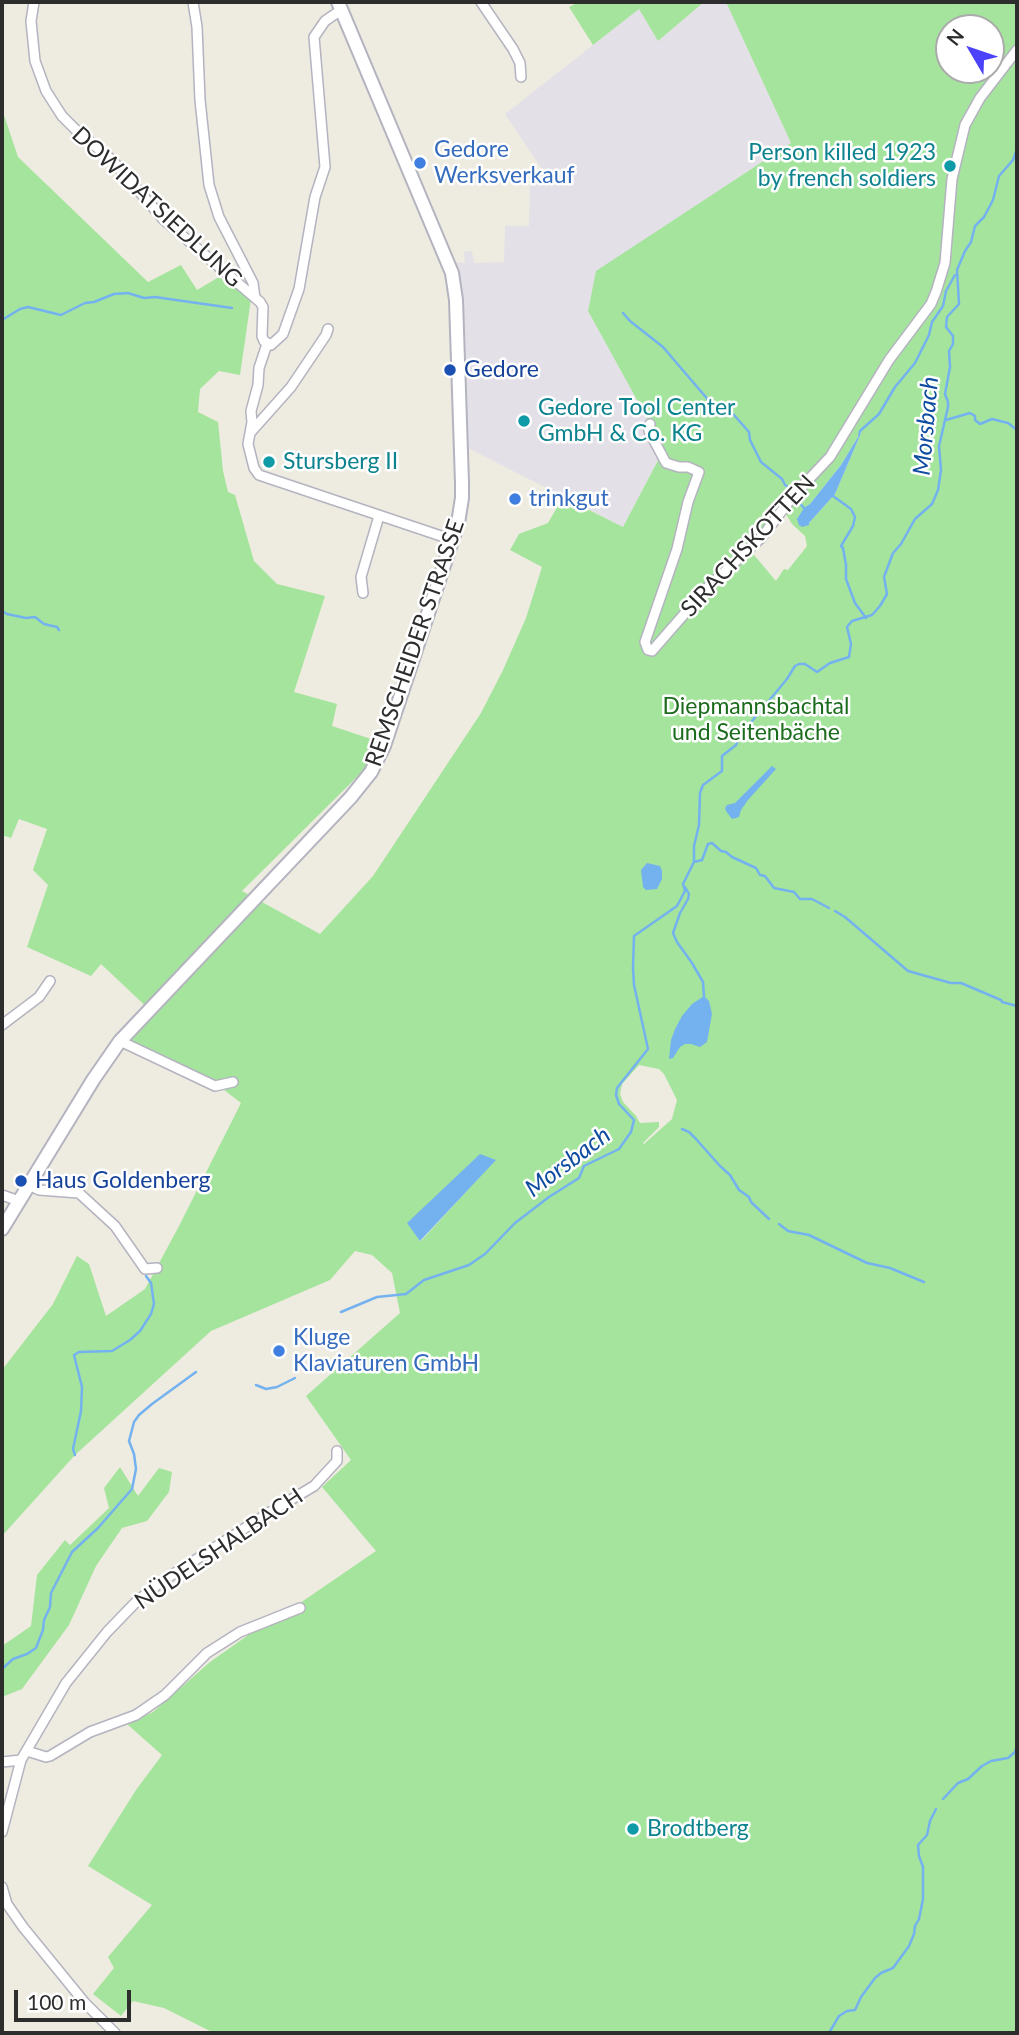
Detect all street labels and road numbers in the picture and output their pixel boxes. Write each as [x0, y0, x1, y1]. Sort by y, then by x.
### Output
street label: DOWIDATSIEDLUNG [66, 121, 248, 293]
street label: SIRACHSKOTTEN [675, 469, 821, 623]
street label: REMSCHEIDER STRASSE [360, 516, 470, 770]
street label: NÜDELSHALBACH [130, 1482, 308, 1616]

